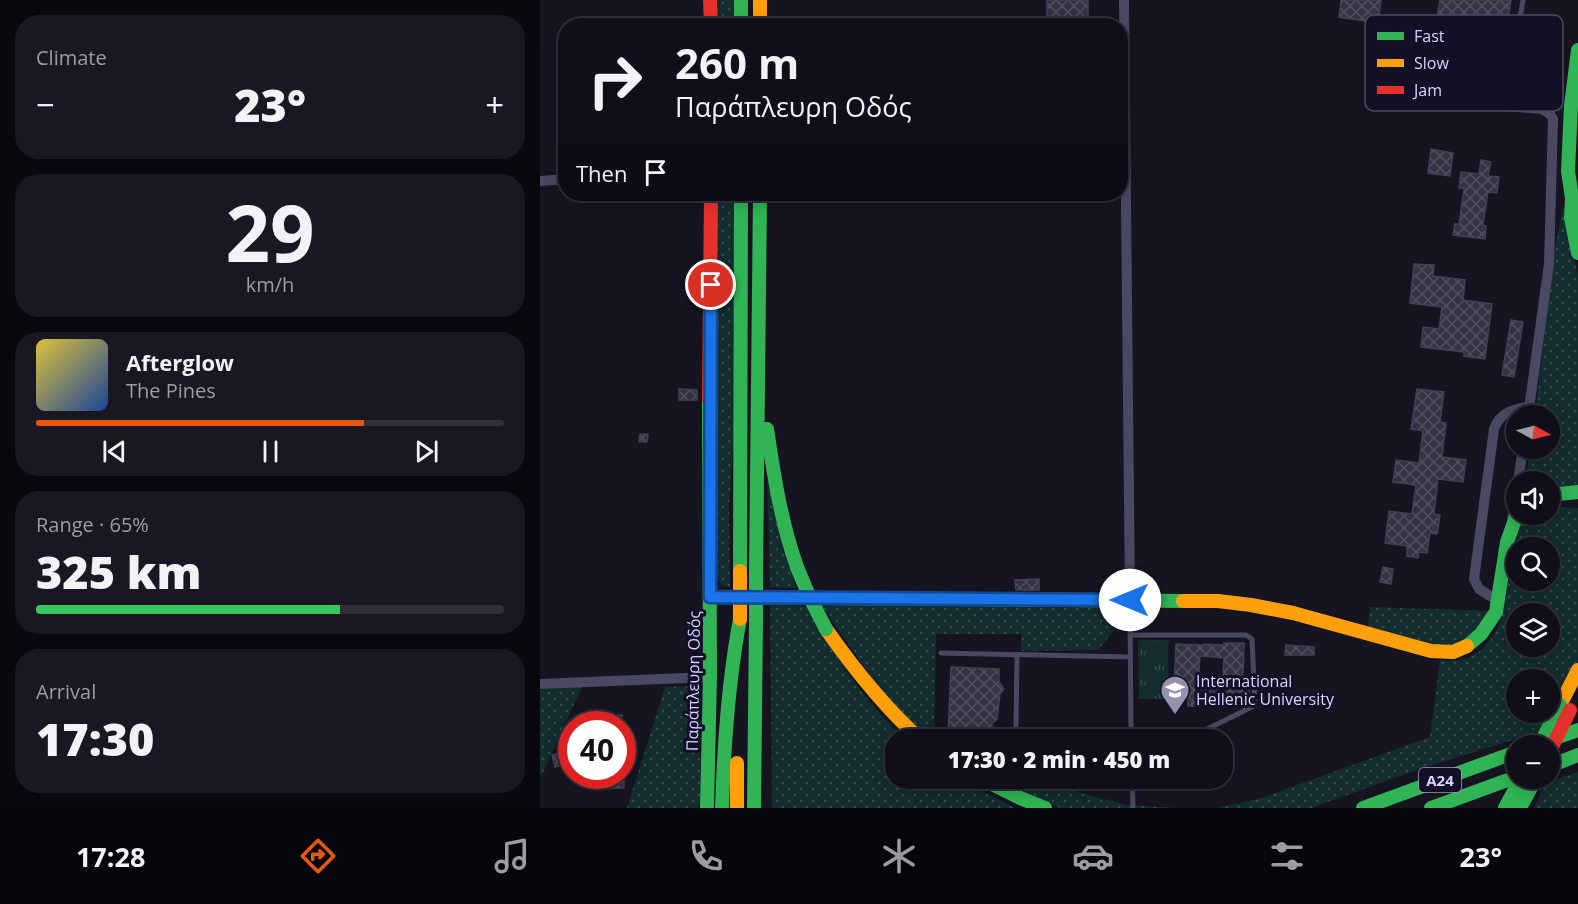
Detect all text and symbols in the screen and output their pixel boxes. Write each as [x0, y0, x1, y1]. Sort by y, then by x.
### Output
legend [1365, 15, 1563, 111]
text: Fast [1414, 25, 1445, 47]
text: 260 m [675, 34, 799, 91]
icon: right [576, 42, 654, 120]
text: Climate [36, 44, 107, 71]
text: Slow [1414, 52, 1449, 74]
text: 23° [234, 74, 306, 135]
text: Jam [1412, 79, 1442, 101]
text: − [36, 82, 55, 127]
text: + [485, 82, 504, 127]
text: Παράπλευρη Οδός [675, 88, 912, 125]
icon: arrive [639, 156, 672, 189]
text: Then [576, 158, 627, 188]
text: 29 [225, 179, 315, 285]
pin [685, 259, 736, 310]
icon: arrive [694, 268, 727, 301]
text: km/h [246, 271, 294, 298]
text: Afterglow [126, 347, 234, 377]
text: The Pines [126, 377, 216, 404]
north arrow [1506, 405, 1560, 459]
map controls [1506, 405, 1560, 789]
icon: previous [98, 435, 131, 468]
icon: pause [254, 435, 287, 468]
icon: next [410, 435, 443, 468]
button: sound [1506, 471, 1560, 525]
text: Range · 65% [36, 511, 149, 538]
button: search [1506, 537, 1560, 591]
text: 325 km [36, 541, 201, 602]
position arrow [1098, 568, 1162, 632]
button: layers [1506, 603, 1560, 657]
street label: Παράπλευρη Οδός [681, 610, 705, 751]
button: + [1506, 669, 1560, 723]
place label: International Hellenic University [1196, 670, 1335, 710]
school or university icon: International Hellenic University [1159, 674, 1191, 716]
text: Arrival [36, 678, 96, 705]
text: 17:30 [36, 708, 154, 769]
speed limit sign: 40 [558, 711, 636, 789]
button: − [1506, 735, 1560, 789]
text: 17:30 · 2 min · 450 m [948, 744, 1170, 774]
road number: Α24 [1419, 768, 1461, 792]
icon: directions [297, 835, 339, 877]
icon: music [491, 835, 533, 877]
icon: phone [685, 835, 727, 877]
icon: climate [878, 835, 920, 877]
icon: car [1072, 835, 1114, 877]
icon: filters [1266, 835, 1308, 877]
text: 17:28 [76, 838, 145, 875]
text: 23° [1460, 838, 1502, 875]

